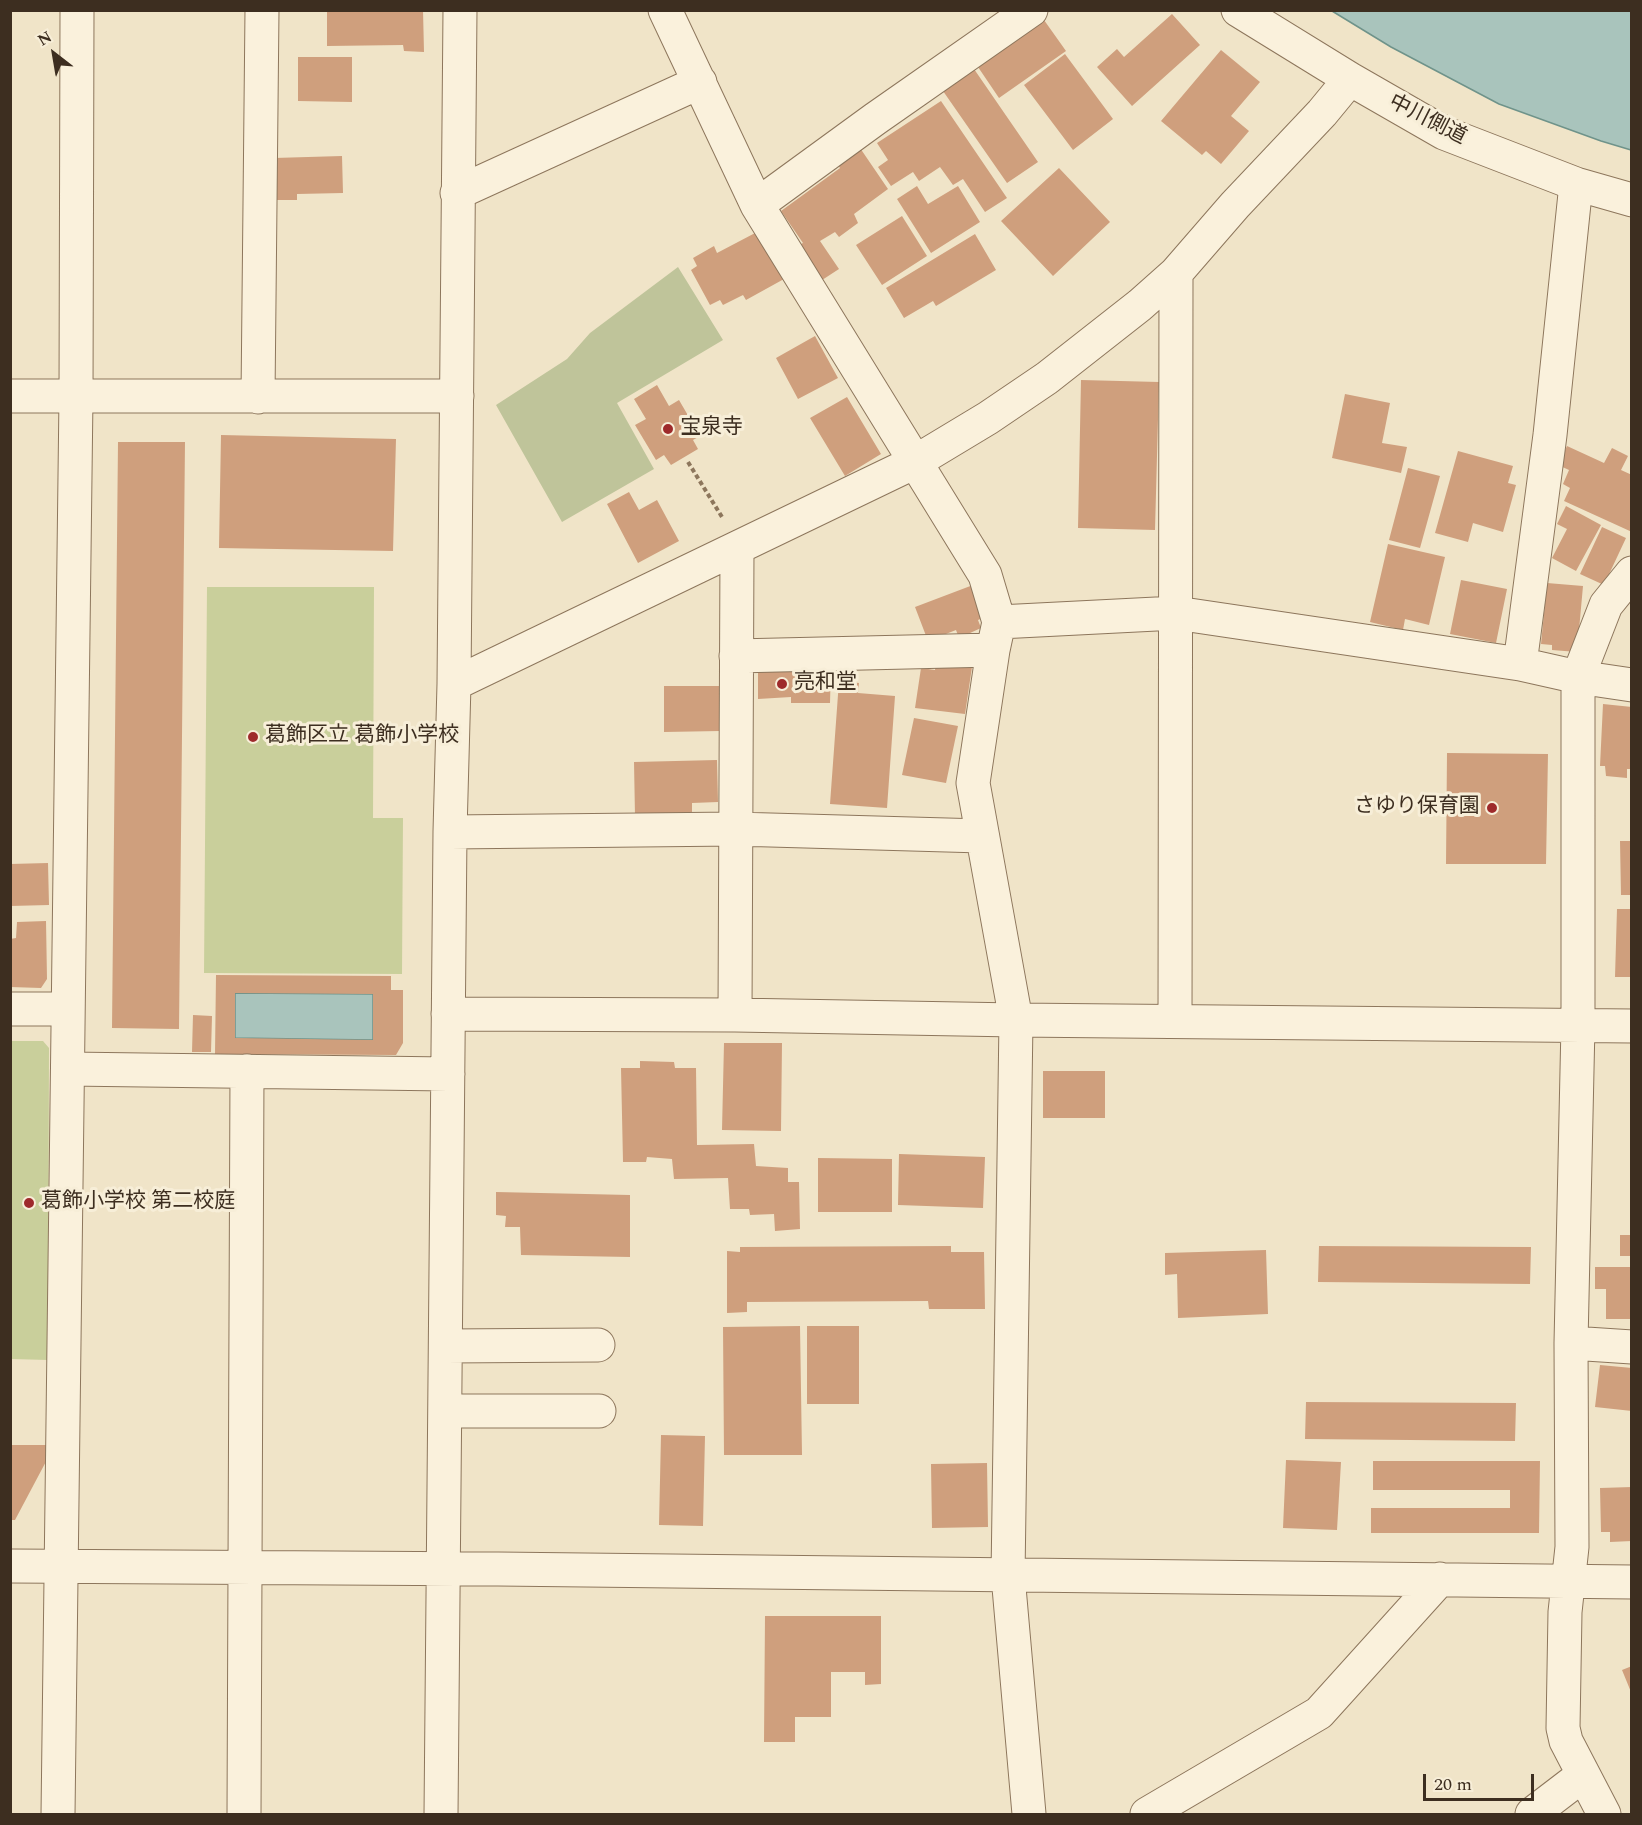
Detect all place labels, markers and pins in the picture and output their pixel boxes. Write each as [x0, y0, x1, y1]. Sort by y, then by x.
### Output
place label: 宝泉寺 [680, 416, 743, 442]
marker: 宝泉寺 [661, 422, 675, 436]
place label: 亮和堂 [794, 671, 857, 697]
marker: 亮和堂 [775, 677, 789, 691]
place label: 葛飾区立 葛飾小学校 [265, 724, 459, 750]
marker: 葛飾区立 葛飾小学校 [246, 730, 260, 744]
place label: さゆり保育園 [1354, 795, 1480, 821]
marker: さゆり保育園 [1485, 801, 1499, 815]
place label: 葛飾小学校 第二校庭 [41, 1190, 235, 1216]
marker: 葛飾小学校 第二校庭 [22, 1196, 36, 1210]

